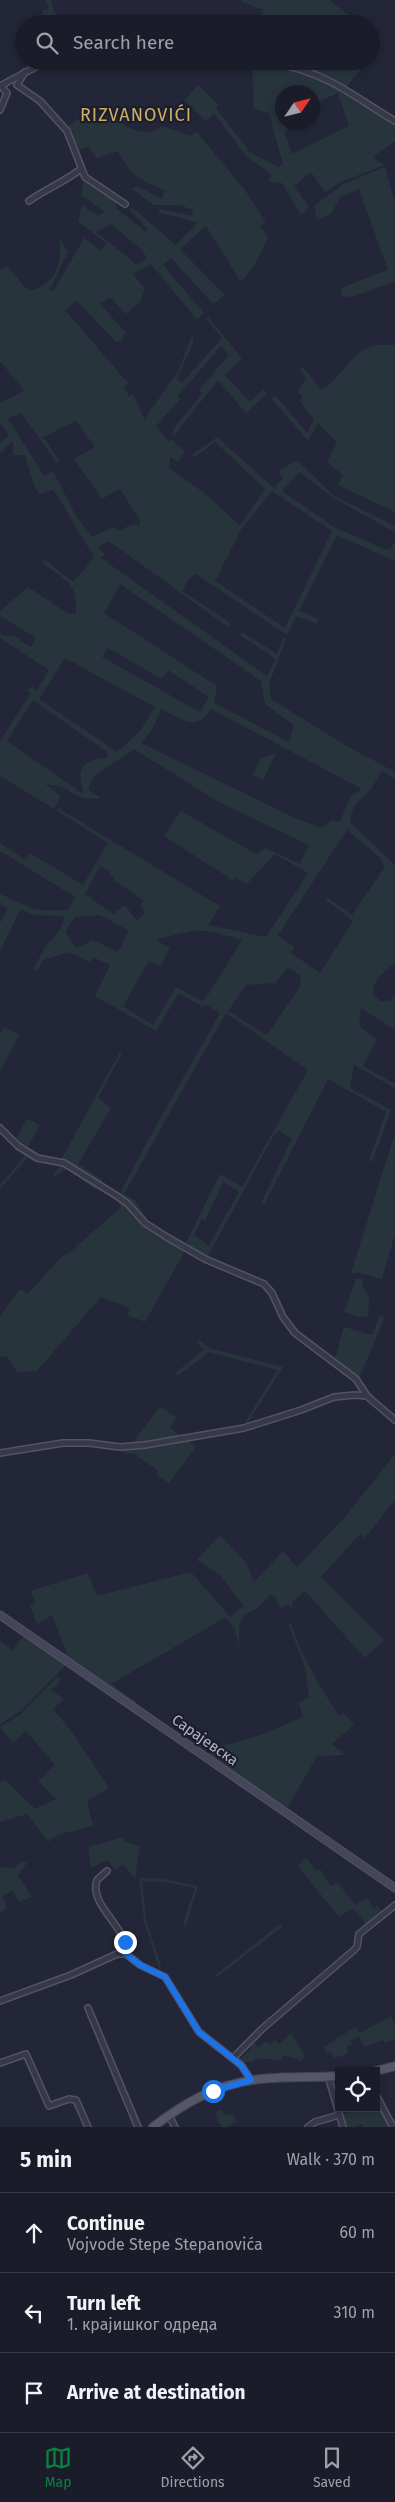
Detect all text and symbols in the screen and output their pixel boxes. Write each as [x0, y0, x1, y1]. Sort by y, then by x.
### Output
search box [15, 15, 380, 70]
icon: search [33, 29, 61, 57]
text: Search here [73, 31, 174, 54]
north arrow [275, 85, 320, 130]
district label: RIZVANOVIĆI [80, 104, 192, 126]
street label: Сарајевска [168, 1711, 242, 1769]
route end [114, 1931, 137, 1954]
map controls [335, 2067, 380, 2112]
button: locate [335, 2067, 380, 2112]
route start [202, 2080, 225, 2103]
text: 5 min [20, 2147, 72, 2173]
text: Walk · 370 m [287, 2150, 375, 2169]
text: Continue [67, 2212, 145, 2235]
icon: ahead [20, 2219, 48, 2247]
text: 60 m [340, 2223, 375, 2242]
text: Vojvode Stepe Stepanovića [67, 2235, 263, 2254]
text: Turn left [67, 2292, 141, 2315]
icon: left [20, 2299, 48, 2327]
text: 310 m [334, 2303, 375, 2322]
text: 1. крајишког одреда [67, 2315, 217, 2334]
icon: arrive [20, 2379, 48, 2407]
text: Arrive at destination [67, 2381, 246, 2404]
tab: Map [44, 2444, 72, 2491]
tab: Directions [160, 2444, 225, 2491]
tab: Saved [313, 2444, 351, 2491]

